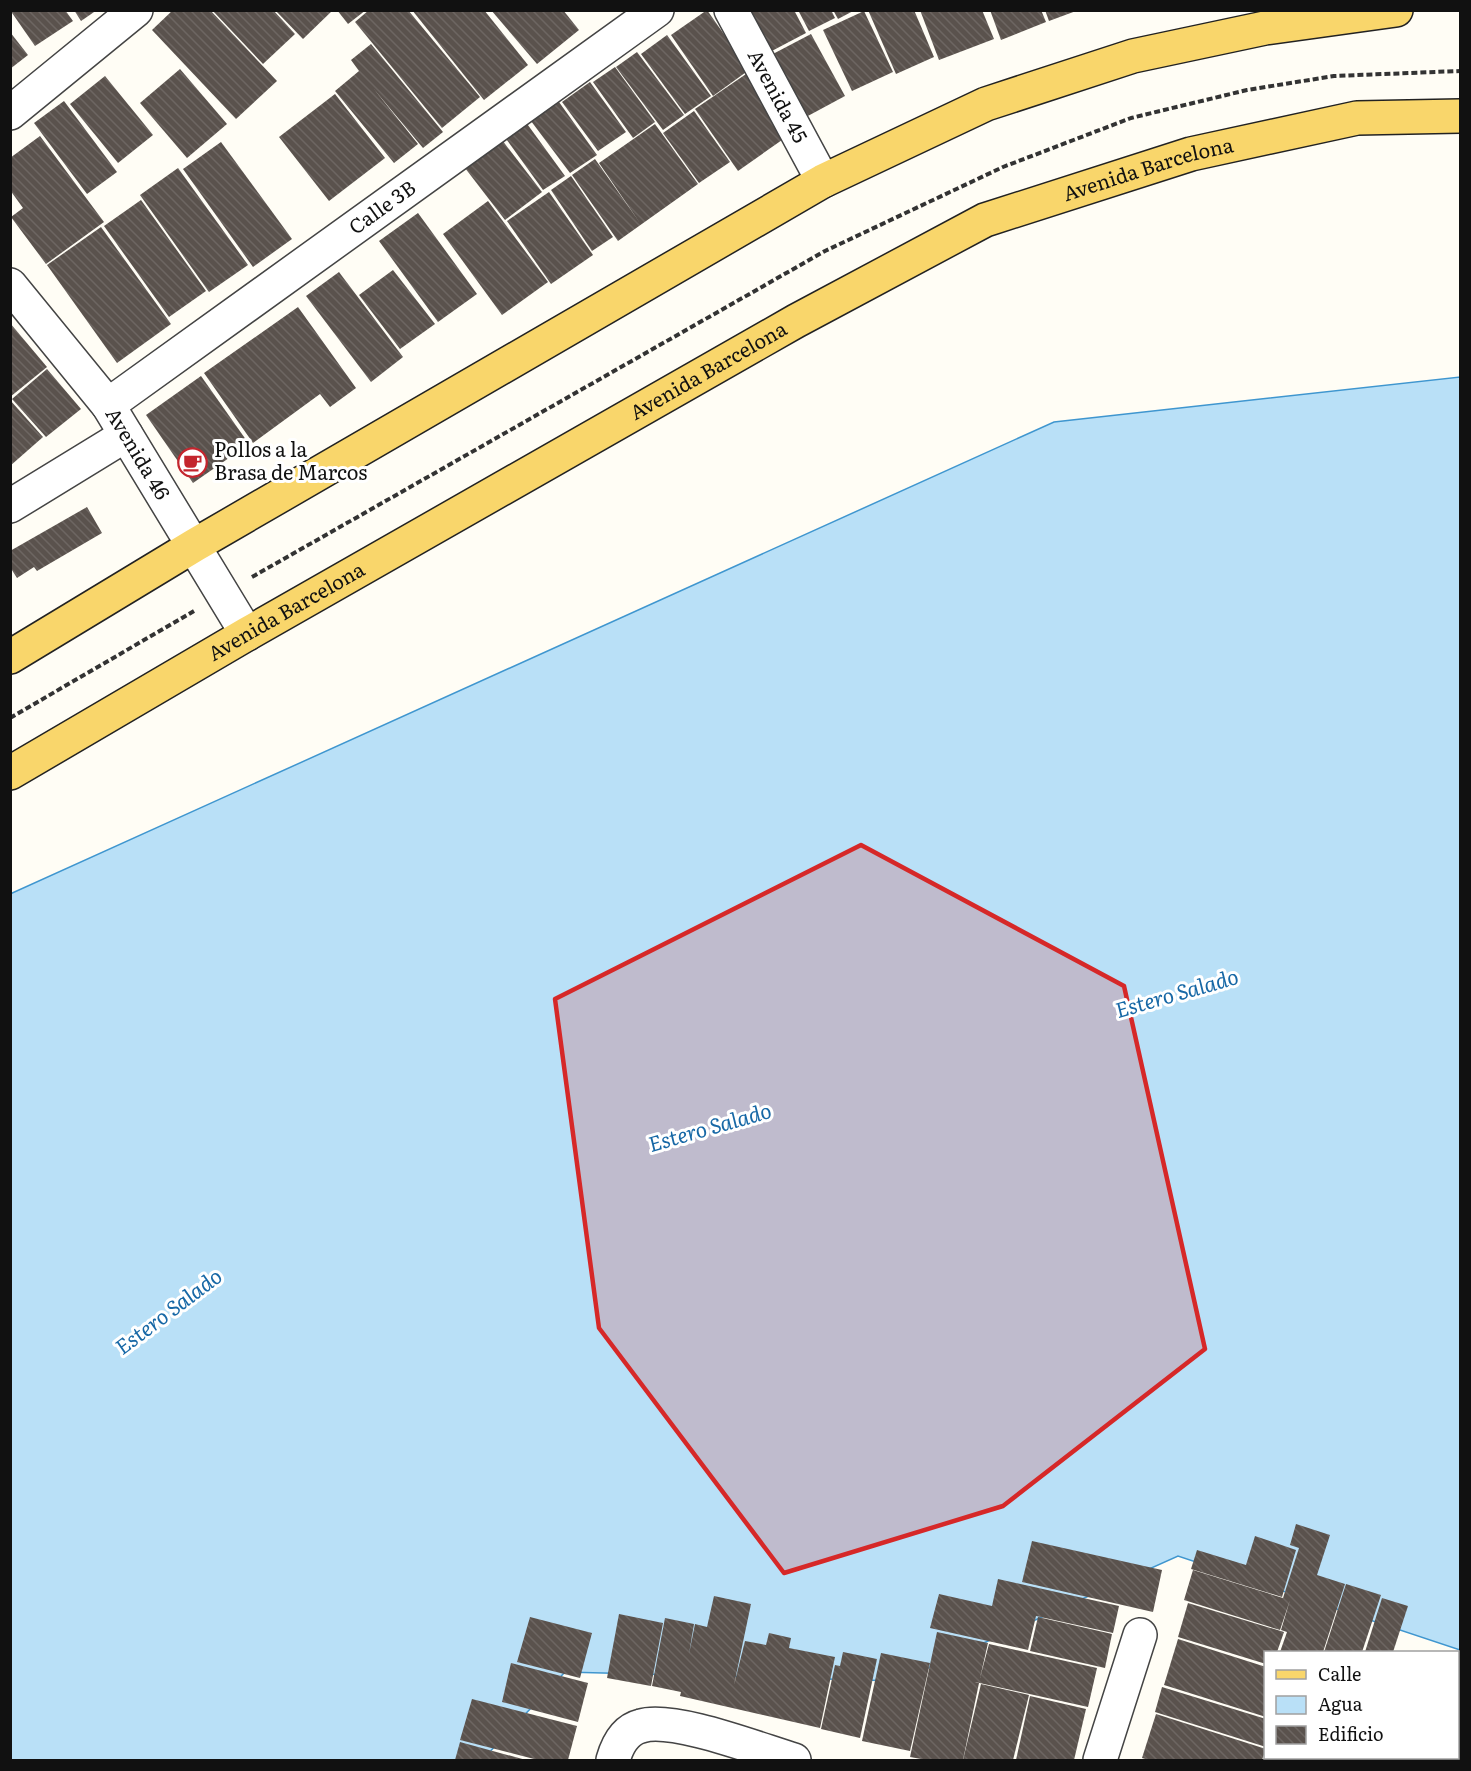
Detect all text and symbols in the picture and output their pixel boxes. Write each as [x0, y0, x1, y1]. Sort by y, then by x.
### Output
street label: Avenida 45 [742, 43, 817, 148]
street label: Avenida Barcelona [1059, 128, 1236, 207]
street label: Calle 3B [342, 172, 421, 240]
street label: Avenida Barcelona [623, 312, 792, 426]
street label: Avenida 46 [100, 401, 179, 505]
place label: Pollos a la Brasa de Marcos [214, 433, 367, 486]
cafe icon: Pollos a la Brasa de Marcos [177, 446, 209, 478]
street label: Avenida Barcelona [201, 553, 370, 667]
water label: Estero Salado [1111, 959, 1242, 1024]
water label: Estero Salado [644, 1093, 775, 1158]
water label: Estero Salado [107, 1259, 227, 1361]
legend [1264, 1651, 1459, 1759]
text: Calle [1318, 1660, 1361, 1687]
text: Agua [1318, 1690, 1363, 1717]
text: Edificio [1318, 1720, 1384, 1747]

